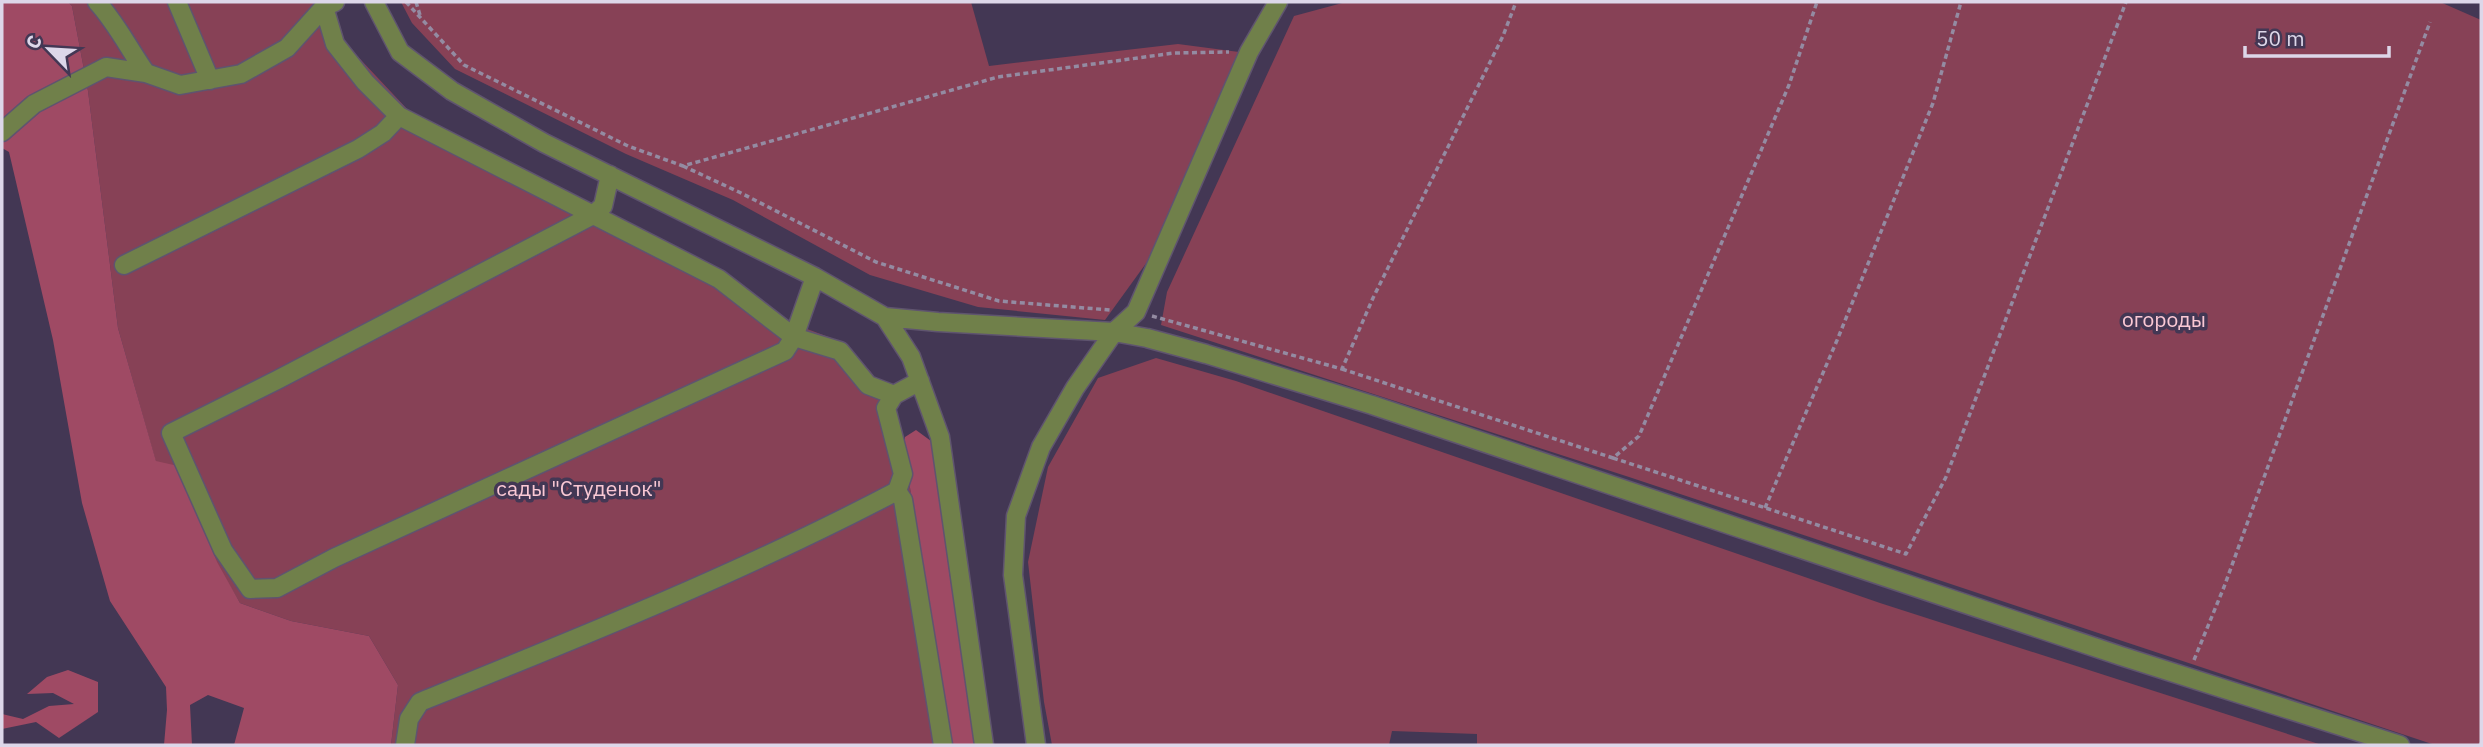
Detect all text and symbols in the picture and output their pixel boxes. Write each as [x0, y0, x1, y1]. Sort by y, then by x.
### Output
north arrow [14, 14, 84, 84]
scale bar [2245, 14, 2388, 58]
text: 50 m [2256, 24, 2305, 52]
text: С [20, 31, 47, 52]
park label: огороды [2122, 305, 2206, 333]
park label: сады "Студенок" [496, 474, 662, 502]

